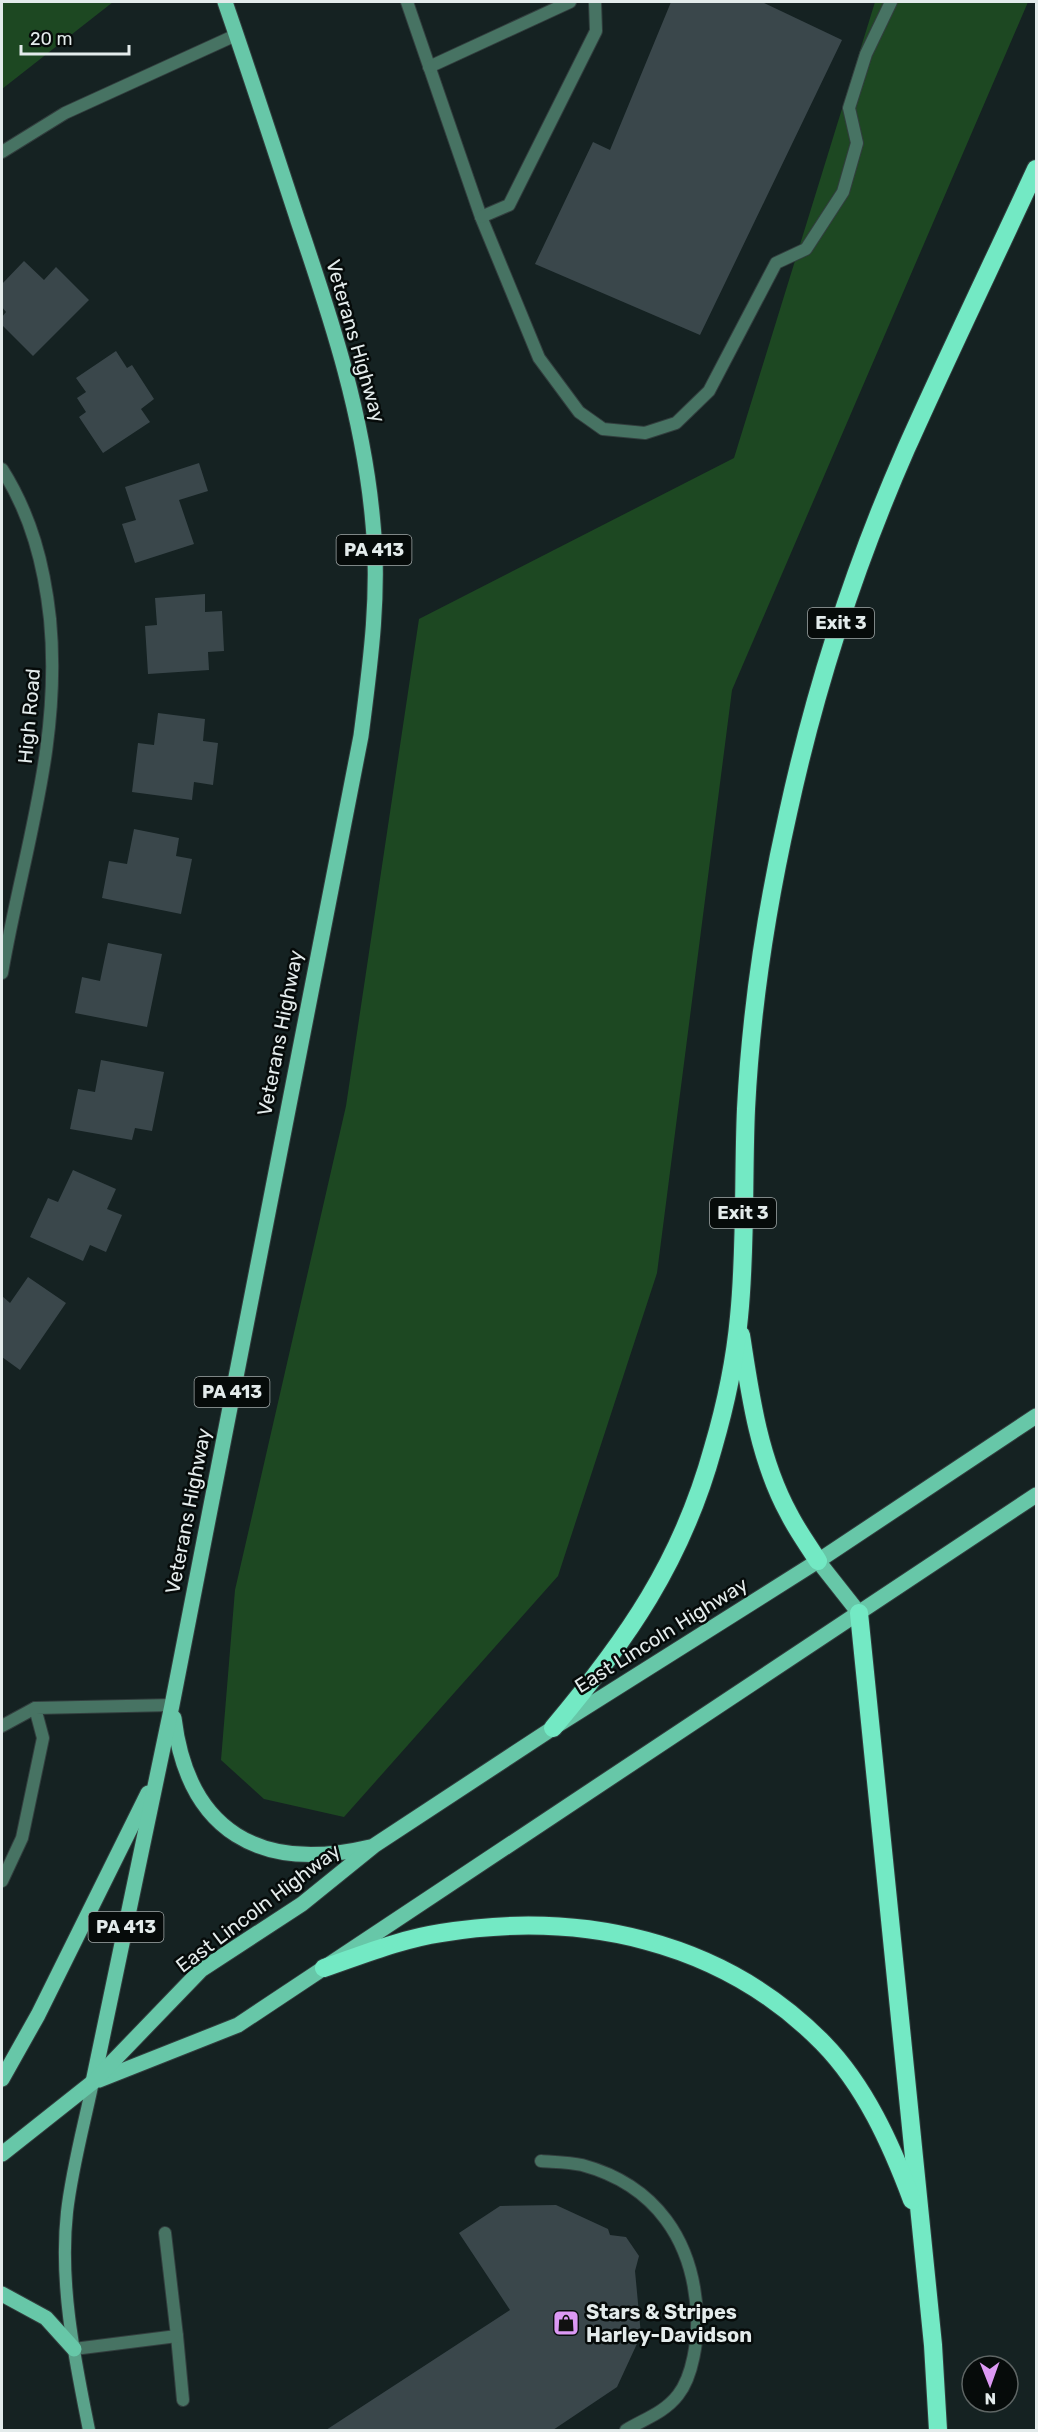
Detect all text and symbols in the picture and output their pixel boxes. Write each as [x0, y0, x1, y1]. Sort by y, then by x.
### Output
scale bar [21, 18, 129, 56]
text: 20 m [30, 28, 72, 50]
street label: Veterans Highway [321, 257, 391, 425]
road number: PA 413 [336, 535, 412, 565]
road number: Exit 3 [808, 608, 874, 638]
street label: High Road [13, 667, 45, 765]
street label: Veterans Highway [252, 948, 308, 1118]
road number: Exit 3 [710, 1198, 776, 1228]
road number: PA 413 [194, 1377, 270, 1407]
street label: Veterans Highway [160, 1426, 216, 1596]
street label: East Lincoln Highway [570, 1572, 752, 1698]
street label: East Lincoln Highway [171, 1838, 345, 1978]
road number: PA 413 [88, 1912, 164, 1942]
place label: Stars & Stripes Harley-Davidson [586, 2300, 752, 2347]
shop icon: Stars & Stripes Harley-Davidson [551, 2308, 581, 2338]
north arrow [960, 2354, 1020, 2414]
text: N [984, 2389, 996, 2408]

